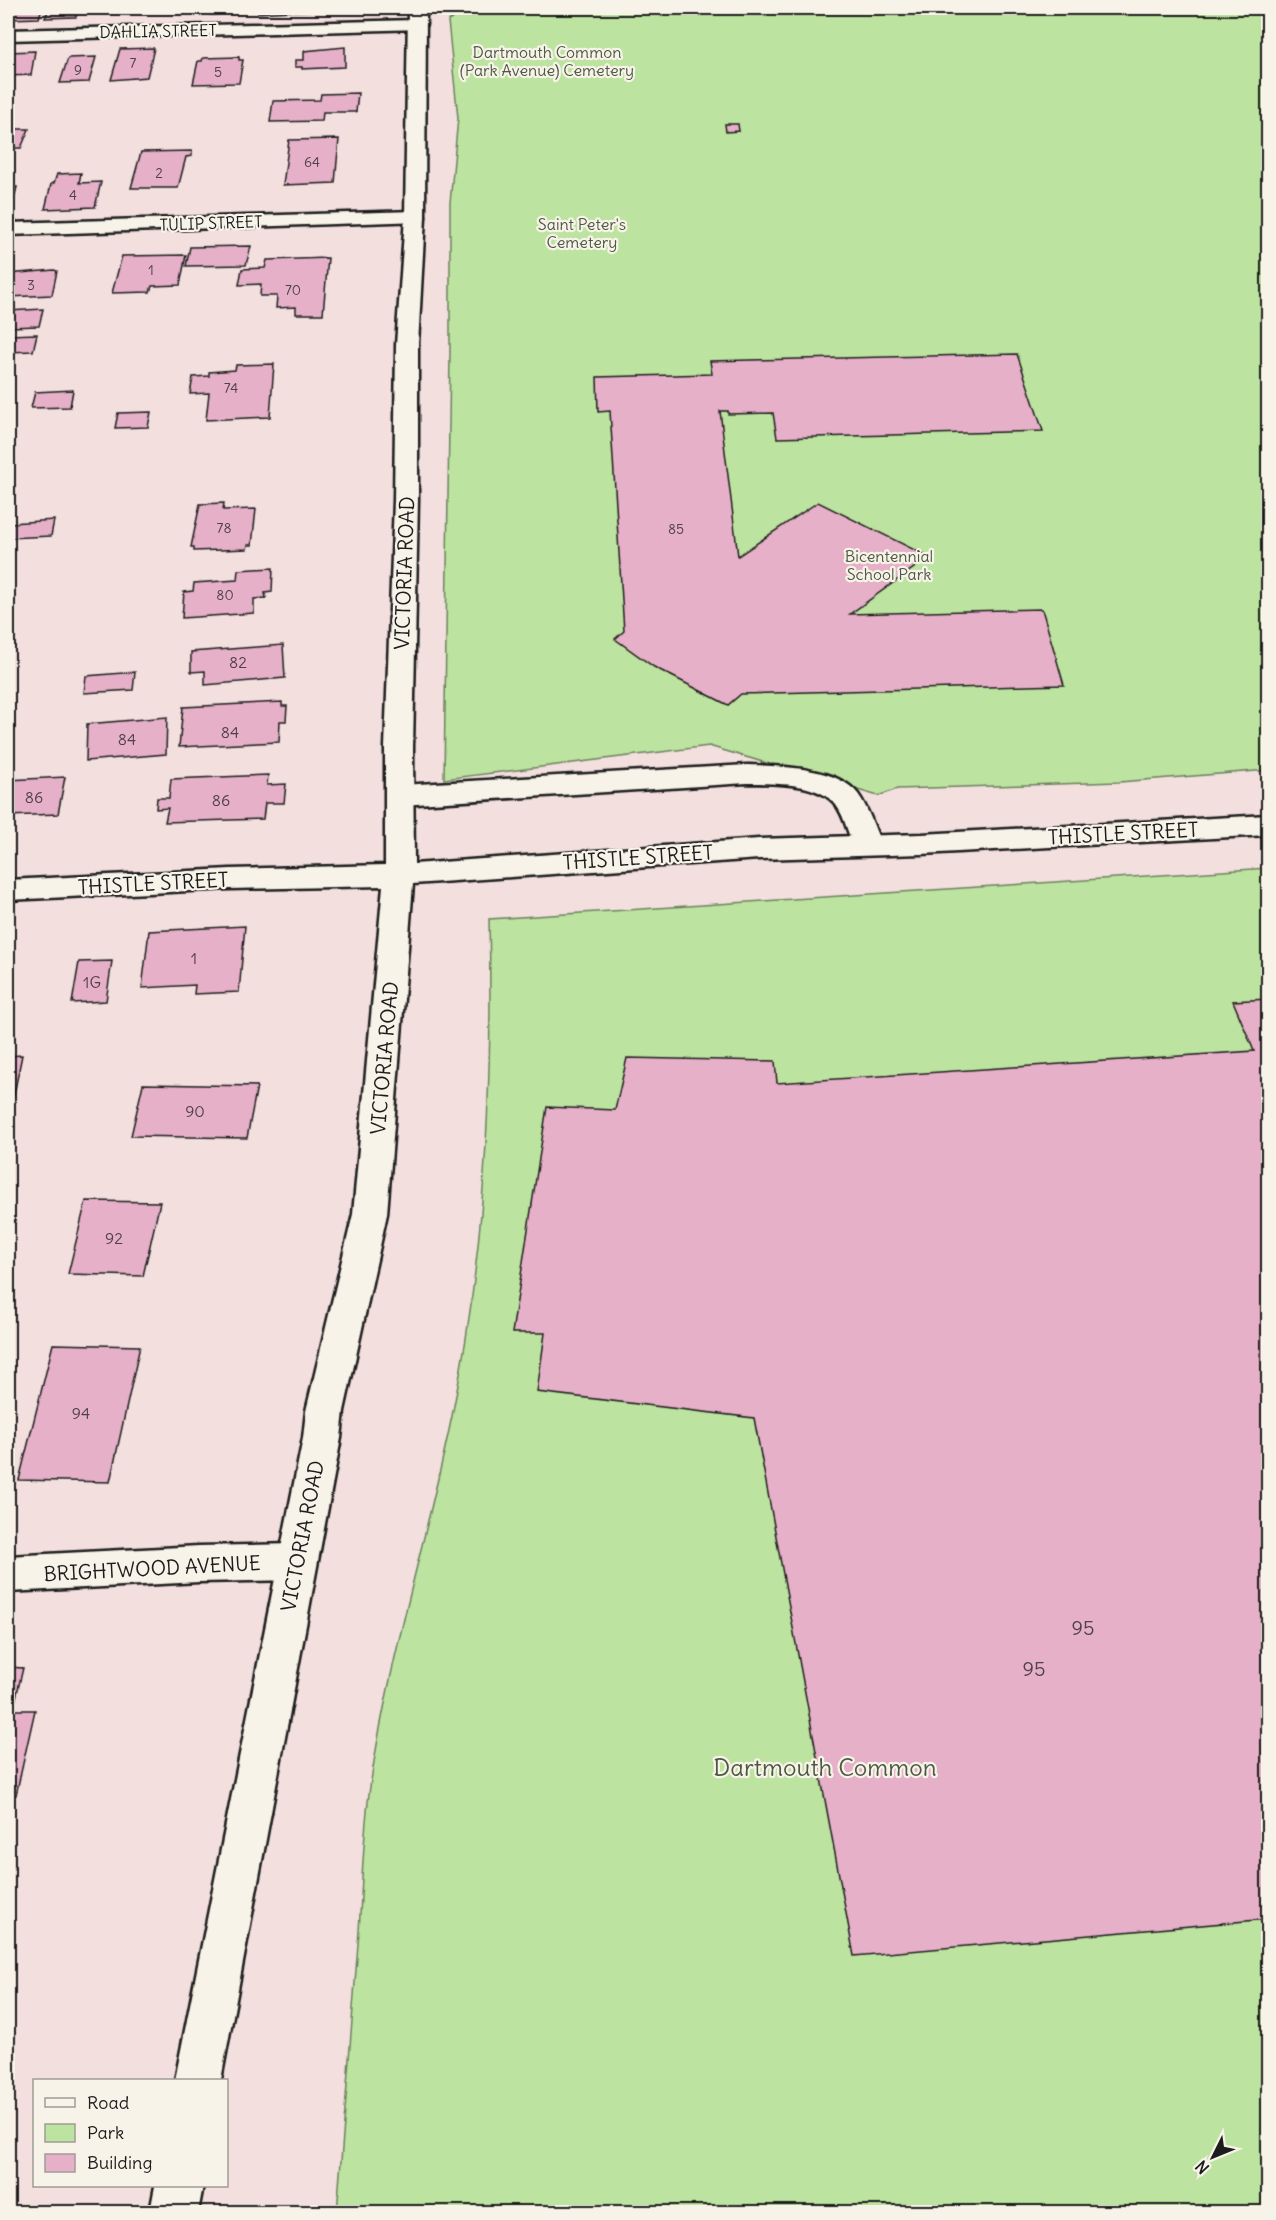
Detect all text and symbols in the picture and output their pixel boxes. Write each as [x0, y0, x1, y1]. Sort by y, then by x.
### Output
street label: DAHLIA STREET [99, 20, 217, 42]
park label: Dartmouth Common (Park Avenue) Cemetery [460, 42, 634, 80]
house number: 7 [130, 54, 137, 72]
house number: 9 [74, 61, 82, 79]
house number: 5 [214, 63, 222, 81]
house number: 64 [304, 153, 320, 171]
house number: 2 [155, 164, 163, 182]
house number: 4 [69, 186, 77, 204]
street label: TULIP STREET [159, 211, 263, 235]
park label: Saint Peter's Cemetery [538, 214, 626, 252]
house number: 1 [148, 261, 154, 279]
house number: 3 [27, 276, 35, 294]
house number: 70 [285, 281, 301, 299]
house number: 74 [224, 379, 238, 397]
street label: VICTORIA ROAD [389, 496, 419, 650]
house number: 78 [217, 519, 231, 537]
house number: 85 [668, 520, 684, 538]
park label: Bicentennial School Park [845, 546, 933, 584]
house number: 80 [216, 586, 234, 604]
house number: 82 [229, 652, 247, 672]
house number: 84 [221, 722, 239, 742]
house number: 84 [118, 729, 136, 749]
house number: 86 [25, 787, 43, 807]
house number: 86 [212, 790, 230, 810]
street label: THISTLE STREET [1047, 817, 1199, 849]
street label: THISTLE STREET [562, 839, 714, 875]
street label: THISTLE STREET [77, 867, 229, 899]
house number: 1 [191, 948, 197, 968]
house number: 1G [83, 972, 101, 992]
street label: VICTORIA ROAD [365, 980, 403, 1136]
house number: 90 [185, 1101, 205, 1121]
house number: 92 [105, 1228, 123, 1248]
house number: 94 [72, 1403, 90, 1423]
street label: VICTORIA ROAD [275, 1458, 329, 1614]
street label: BRIGHTWOOD AVENUE [43, 1550, 261, 1586]
house number: 95 [1072, 1615, 1095, 1640]
house number: 95 [1023, 1656, 1046, 1681]
park label: Dartmouth Common [713, 1752, 937, 1782]
legend [33, 2079, 228, 2187]
text: Road [87, 2091, 130, 2114]
text: Park [87, 2121, 124, 2144]
north arrow [1183, 2127, 1243, 2187]
text: Building [87, 2151, 152, 2174]
text: N [1191, 2156, 1213, 2178]

